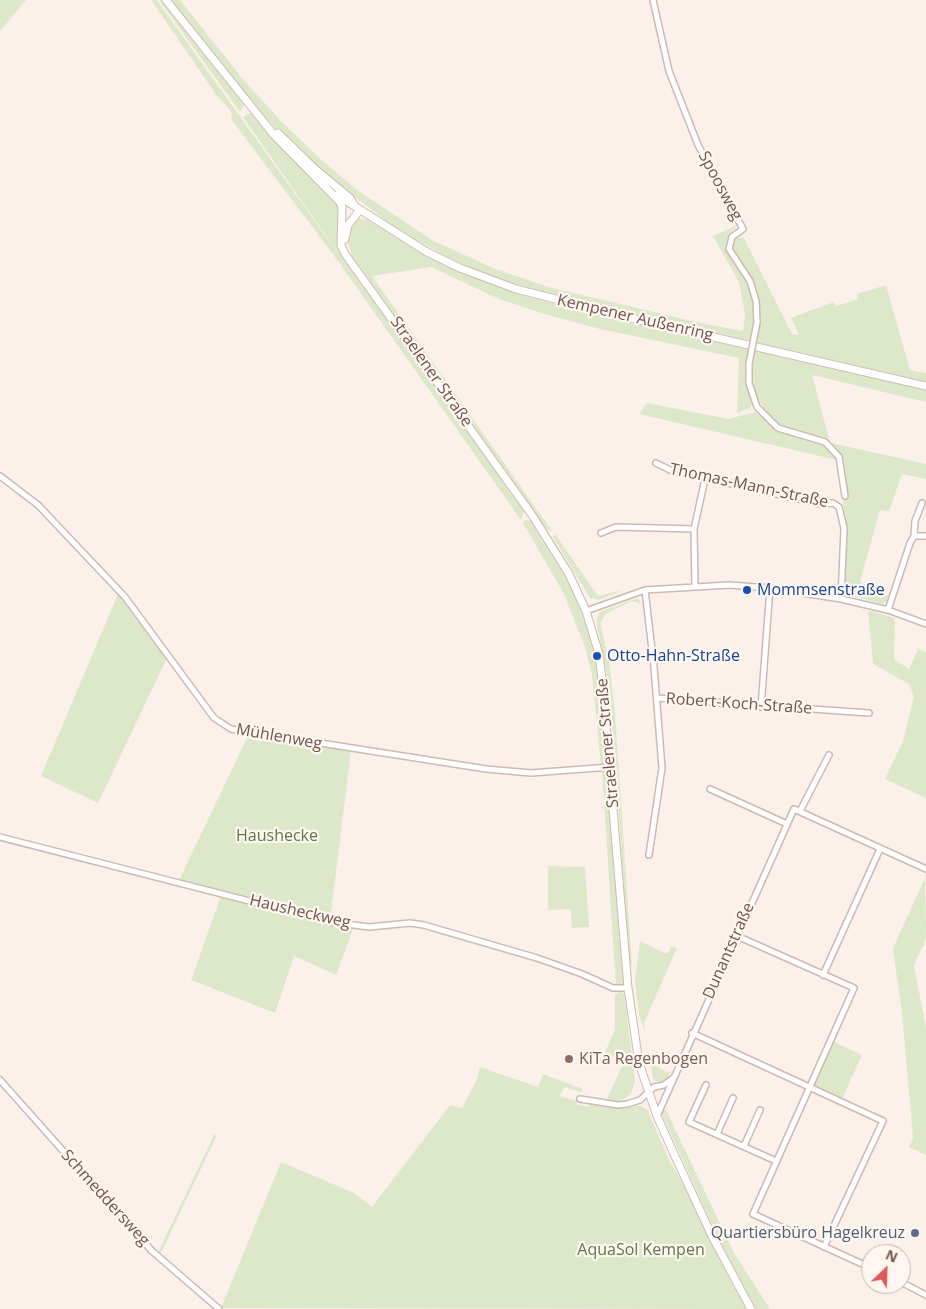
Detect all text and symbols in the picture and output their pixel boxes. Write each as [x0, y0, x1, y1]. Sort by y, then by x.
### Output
street label: Spoosweg [694, 148, 746, 224]
street label: Kempener Außenring [555, 291, 715, 345]
street label: Straelener Straße [386, 313, 476, 431]
street label: Thomas-Mann-Straße [668, 460, 830, 512]
place label: Mommsenstraße [757, 580, 885, 600]
marker: Mommsenstraße [741, 584, 753, 596]
place label: Otto-Hahn-Straße [607, 646, 740, 666]
marker: Otto-Hahn-Straße [591, 650, 603, 662]
street label: Straelener Straße [593, 677, 623, 809]
street label: Robert-Koch-Straße [665, 689, 813, 719]
street label: Mühlenweg [235, 720, 323, 754]
park label: Haushecke [236, 826, 318, 846]
street label: Hausheckweg [248, 891, 352, 933]
street label: Dunantstraße [699, 900, 759, 1002]
place label: KiTa Regenbogen [579, 1049, 708, 1069]
marker: KiTa Regenbogen [563, 1053, 575, 1065]
street label: Schmeddersweg [57, 1146, 153, 1250]
place label: Quartiersbüro Hagelkreuz [711, 1223, 905, 1243]
marker: Quartiersbüro Hagelkreuz [909, 1227, 921, 1239]
park label: AquaSol Kempen [577, 1240, 705, 1260]
north arrow [861, 1244, 911, 1294]
text: N [883, 1245, 901, 1267]

